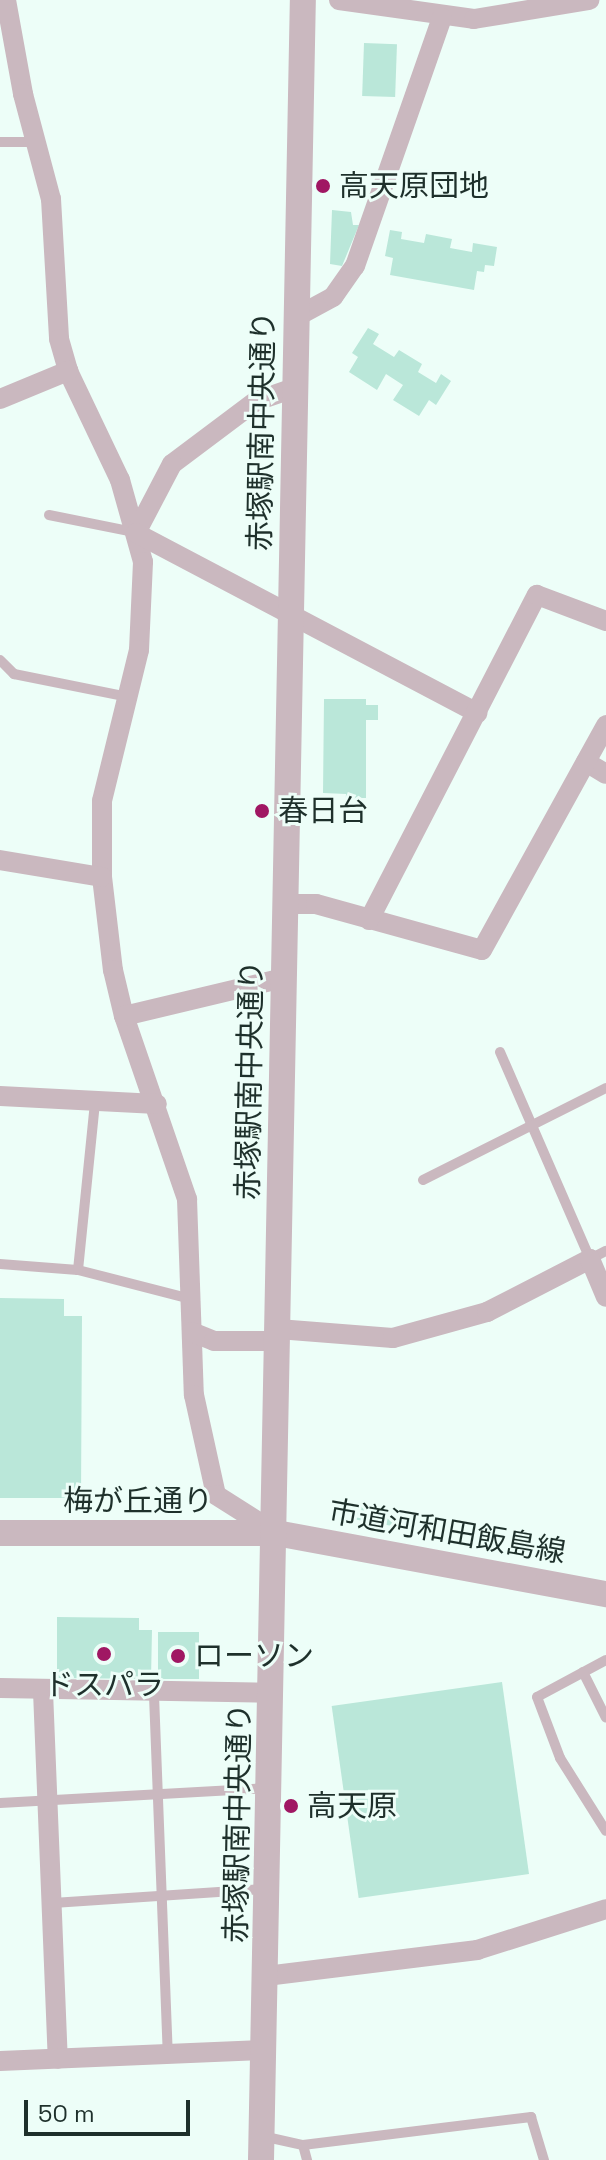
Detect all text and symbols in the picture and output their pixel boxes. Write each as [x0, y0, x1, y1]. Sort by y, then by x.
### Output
place label: 高天原団地 [339, 168, 489, 204]
marker: 高天原団地 [314, 177, 332, 195]
street label: 赤塚駅南中央通り [242, 311, 282, 551]
place label: 春日台 [278, 793, 368, 829]
marker: 春日台 [253, 802, 271, 820]
street label: 赤塚駅南中央通り [230, 960, 270, 1200]
street label: 梅が丘通り [63, 1483, 213, 1519]
street label: 市道河和田飯島線 [326, 1493, 568, 1571]
place label: ローソン [194, 1638, 314, 1674]
marker: ドスパラ [95, 1645, 113, 1663]
marker: ローソン [169, 1647, 187, 1665]
place label: ドスパラ [44, 1667, 164, 1703]
street label: 赤塚駅南中央通り [218, 1703, 258, 1943]
place label: 高天原 [307, 1788, 397, 1824]
marker: 高天原 [282, 1797, 300, 1815]
scale bar [28, 2084, 194, 2134]
text: 50 m [38, 2098, 95, 2129]

